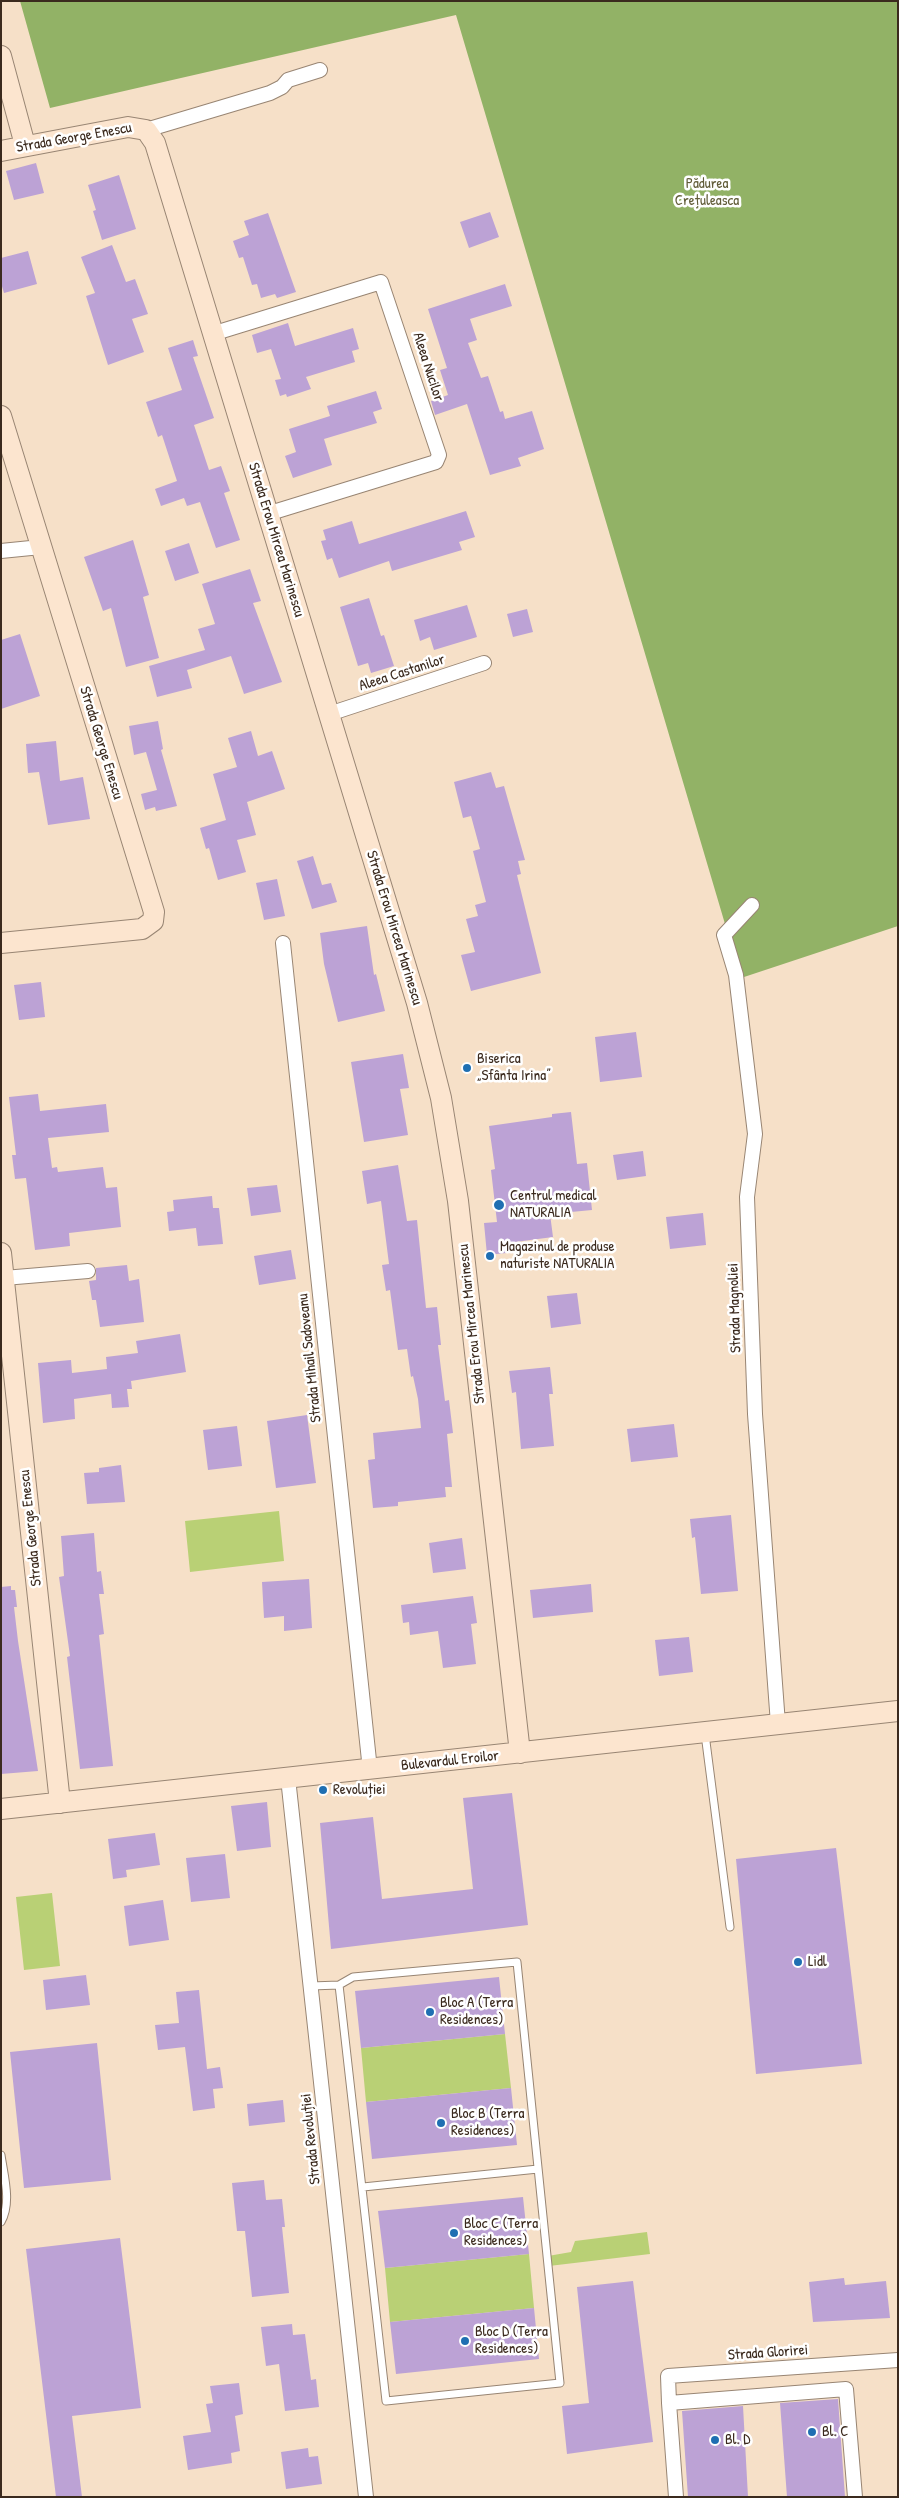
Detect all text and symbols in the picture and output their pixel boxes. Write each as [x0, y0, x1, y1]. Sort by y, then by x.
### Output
street label: Strada George Enescu [15, 119, 133, 157]
park label: Pădurea Crețuleasca [675, 175, 739, 210]
street label: Aleea Nucilor [408, 330, 448, 404]
street label: Strada Erou Mircea Marinescu [244, 461, 308, 619]
street label: Aleea Castanilor [357, 651, 447, 695]
street label: Strada George Enescu [75, 684, 127, 802]
street label: Strada Erou Mircea Marinescu [362, 849, 426, 1007]
place label: Biserica „Sfânta Irina” [477, 1050, 551, 1085]
marker: Biserica „Sfânta Irina” [461, 1062, 473, 1074]
place label: Centrul medical NATURALIA [510, 1187, 596, 1222]
marker: Centrul medical NATURALIA [492, 1198, 506, 1212]
place label: Magazinul de produse naturiste NATURALIA [500, 1238, 614, 1273]
street label: Strada Erou Mircea Marinescu [455, 1243, 489, 1405]
marker: Magazinul de produse naturiste NATURALIA [484, 1250, 496, 1262]
street label: Strada Magnoliei [724, 1263, 746, 1353]
street label: Strada Mihail Sadoveanu [294, 1293, 326, 1423]
street label: Strada George Enescu [16, 1469, 46, 1587]
street label: Bulevardul Eroilor [400, 1747, 500, 1775]
place label: Revoluției [333, 1781, 386, 1799]
marker: Revoluției [317, 1784, 329, 1796]
place label: Lidl [808, 1953, 827, 1971]
marker: Lidl [792, 1956, 804, 1968]
place label: Bloc A (Terra Residences) [440, 1994, 513, 2029]
marker: Bloc A (Terra Residences) [424, 2006, 436, 2018]
street label: Strada Revoluției [297, 2093, 325, 2185]
place label: Bloc B (Terra Residences) [451, 2105, 524, 2140]
marker: Bloc B (Terra Residences) [435, 2117, 447, 2129]
place label: Bloc C (Terra Residences) [464, 2215, 538, 2250]
marker: Bloc C (Terra Residences) [448, 2227, 460, 2239]
place label: Bloc D (Terra Residences) [475, 2323, 548, 2358]
marker: Bloc D (Terra Residences) [459, 2335, 471, 2347]
street label: Strada Glorirei [727, 2341, 809, 2365]
place label: Bl. C [822, 2423, 848, 2441]
marker: Bl. C [806, 2426, 818, 2438]
place label: Bl. D [725, 2431, 750, 2449]
marker: Bl. D [709, 2434, 721, 2446]

